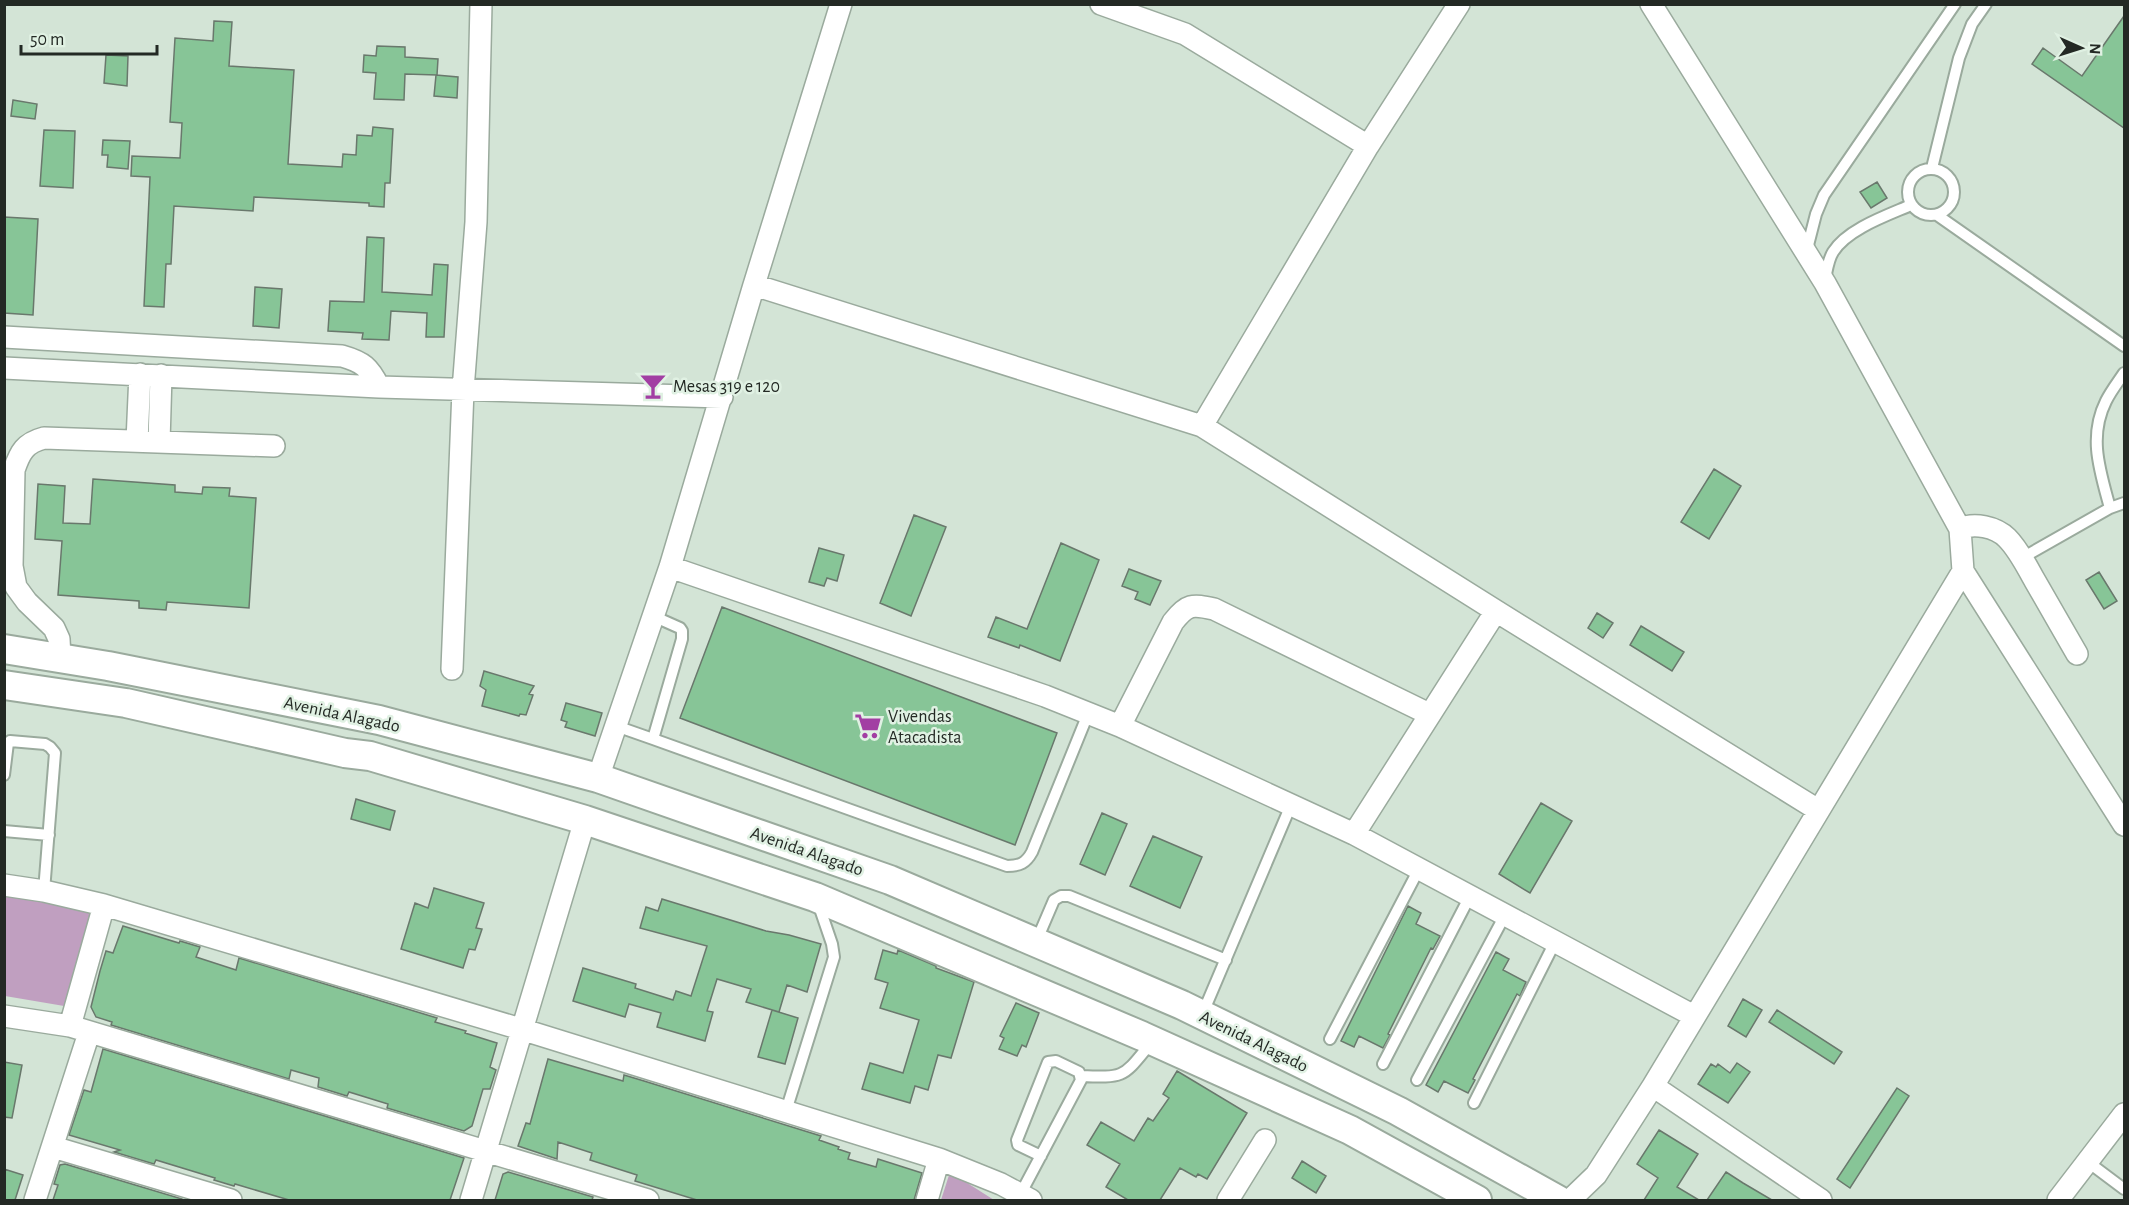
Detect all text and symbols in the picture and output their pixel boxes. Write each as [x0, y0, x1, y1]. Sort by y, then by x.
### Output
scale bar [21, 18, 158, 56]
north arrow [2051, 18, 2111, 78]
text: 50 m [30, 31, 64, 49]
text: N [2087, 43, 2103, 55]
bar icon: Mesas 319 e 120 [638, 371, 668, 401]
place label: Mesas 319 e 120 [673, 378, 780, 396]
street label: Avenida Alagado [282, 694, 402, 736]
place label: Vivendas Atacadista [888, 708, 962, 747]
supermarket icon: Vivendas Atacadista [853, 711, 883, 741]
street label: Avenida Alagado [748, 824, 866, 880]
street label: Avenida Alagado [1197, 1008, 1311, 1076]

